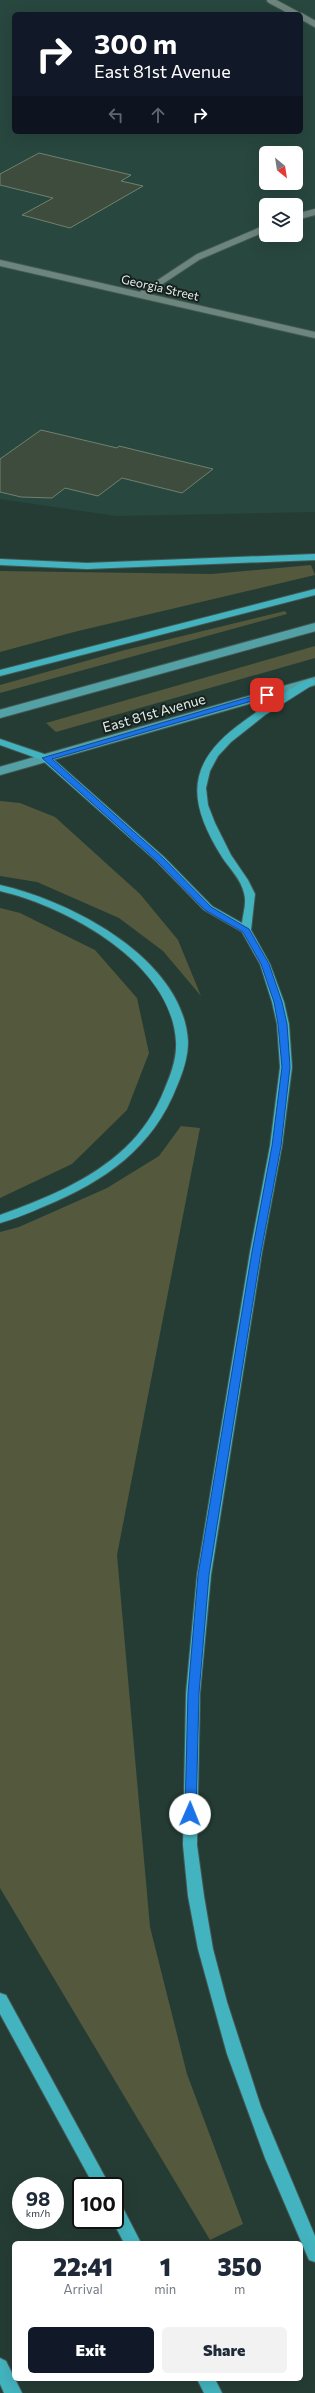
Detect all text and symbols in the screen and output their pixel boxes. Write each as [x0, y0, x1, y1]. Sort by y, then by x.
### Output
text: 300 m [94, 26, 177, 60]
icon: right [28, 28, 80, 80]
text: East 81st Avenue [94, 60, 231, 82]
icon: left [105, 104, 127, 126]
icon: ahead [147, 104, 169, 126]
icon: right [189, 104, 211, 126]
north arrow [259, 146, 303, 190]
map controls [259, 146, 303, 242]
button: layers [259, 198, 303, 242]
street label: Georgia Street [120, 271, 200, 303]
pin [250, 678, 284, 712]
icon: arrive [256, 684, 278, 706]
street label: East 81st Avenue [100, 690, 207, 735]
position arrow [169, 1793, 211, 1835]
speed limit sign: 100 [72, 2177, 124, 2229]
text: 98 [26, 2186, 50, 2210]
text: km/h [26, 2207, 50, 2219]
text: 22:41 [53, 2252, 113, 2281]
text: 1 [160, 2252, 171, 2281]
text: 350 [217, 2252, 262, 2281]
text: Arrival [63, 2281, 103, 2297]
text: min [154, 2281, 176, 2297]
text: m [234, 2281, 245, 2297]
button: Exit [28, 2327, 154, 2373]
button: Share [162, 2327, 287, 2373]

